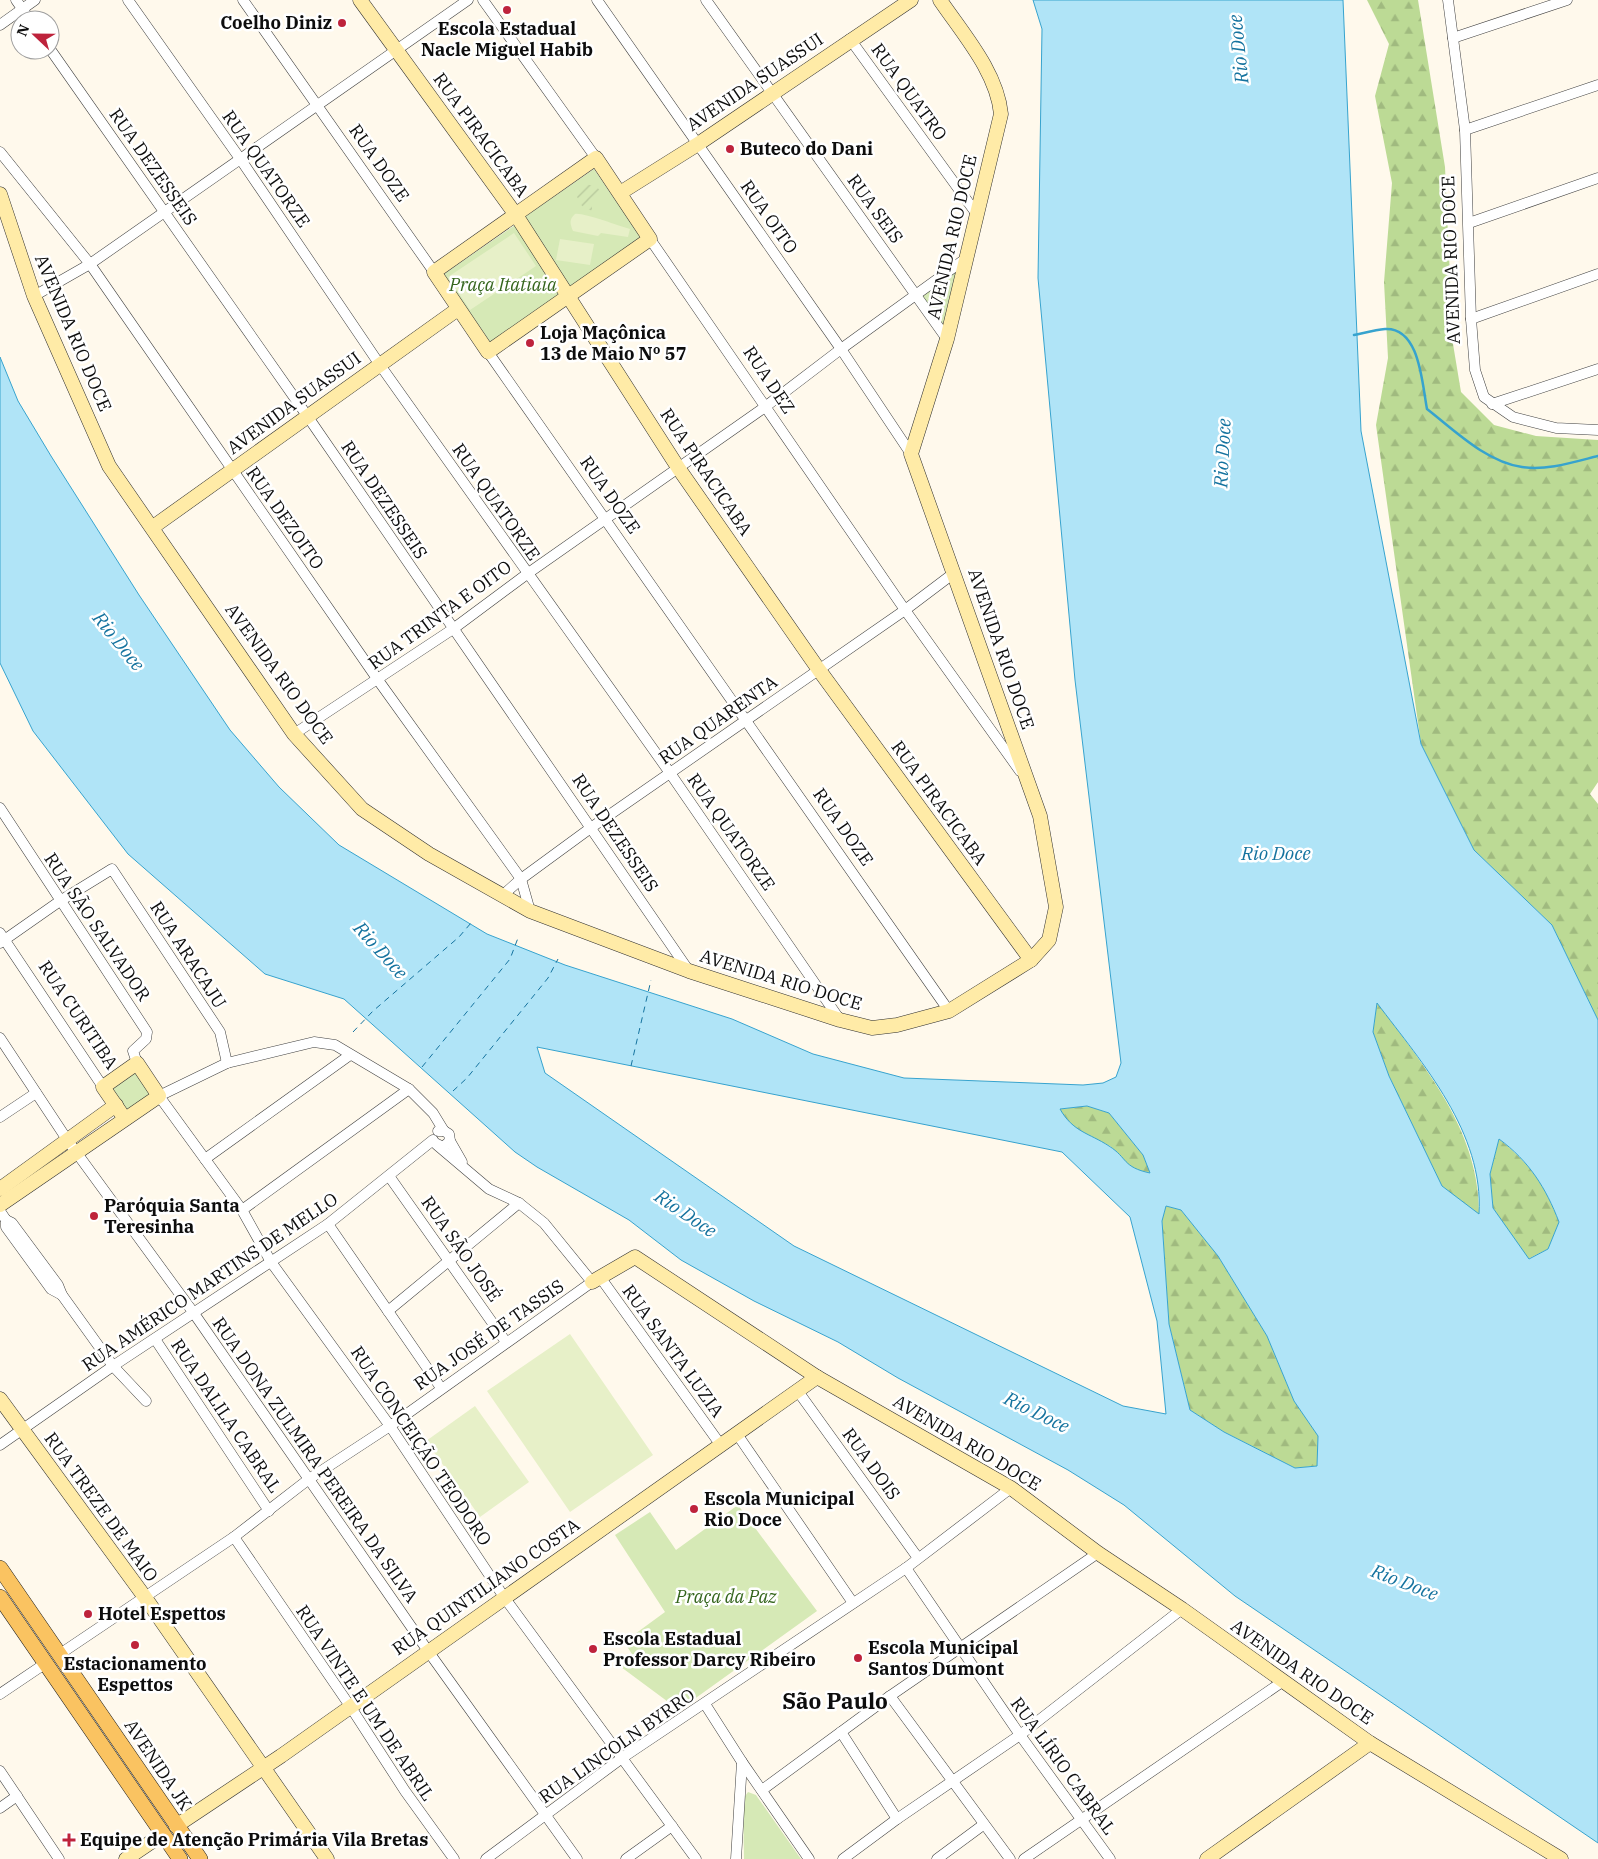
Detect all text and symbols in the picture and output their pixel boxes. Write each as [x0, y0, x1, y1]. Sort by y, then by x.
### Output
marker: Escola Estadual Nacle Miguel Habib [501, 4, 513, 16]
north arrow [10, 10, 60, 60]
place label: Coelho Diniz [220, 11, 332, 34]
water label: Rio Doce [1222, 13, 1254, 86]
marker: Coelho Diniz [336, 17, 348, 29]
place label: Escola Estadual Nacle Miguel Habib [421, 17, 593, 61]
text: N [13, 22, 33, 39]
street label: AVENIDA SUASSUI [682, 27, 828, 136]
street label: RUA QUATRO [866, 39, 952, 145]
street label: RUA PIRACICABA [428, 68, 535, 202]
street label: RUA DEZESSEIS [104, 104, 202, 230]
street label: RUA QUATORZE [217, 106, 315, 232]
street label: RUA DOZE [344, 119, 415, 206]
place label: Buteco do Dani [740, 137, 873, 160]
marker: Buteco do Dani [724, 143, 736, 155]
street label: AVENIDA RIO DOCE [921, 152, 982, 322]
street label: RUA SEIS [843, 170, 908, 248]
street label: RUA OITO [736, 175, 803, 258]
street label: AVENIDA RIO DOCE [1436, 175, 1465, 345]
street label: AVENIDA RIO DOCE [30, 251, 117, 415]
park label: Praça Itatiaia [448, 273, 557, 296]
place label: Loja Maçônica 13 de Maio Nº 57 [540, 321, 686, 365]
marker: Loja Maçônica 13 de Maio Nº 57 [524, 337, 536, 349]
street label: RUA DEZ [738, 341, 800, 418]
street label: AVENIDA SUASSUI [222, 346, 365, 459]
street label: RUA PIRACICABA [655, 404, 758, 540]
water label: Rio Doce [1208, 417, 1236, 489]
street label: RUA DEZESSEIS [336, 436, 432, 563]
street label: RUA QUATORZE [447, 439, 545, 565]
street label: RUA DOZE [575, 451, 646, 538]
street label: RUA DEZOITO [242, 462, 329, 574]
street label: RUA TRINTA E OITO [363, 555, 516, 674]
street label: AVENIDA RIO DOCE [963, 565, 1040, 732]
street label: AVENIDA RIO DOCE [221, 599, 338, 749]
water label: Rio Doce [87, 606, 151, 676]
street label: RUA QUARENTA [654, 670, 782, 769]
street label: RUA PIRACICABA [886, 736, 993, 870]
street label: RUA DEZESSEIS [567, 769, 663, 896]
street label: RUA QUATORZE [682, 769, 780, 895]
street label: RUA DOZE [808, 783, 879, 870]
water label: Rio Doce [1240, 841, 1311, 865]
street label: RUA SÃO SALVADOR [39, 848, 156, 1005]
street label: RUA ARACAJU [145, 897, 232, 1013]
water label: Rio Doce [348, 915, 413, 984]
street label: AVENIDA RIO DOCE [697, 944, 865, 1015]
street label: RUA CURITIBA [34, 956, 124, 1074]
water label: Rio Doce [650, 1183, 722, 1243]
street label: RUA AMÉRICO MARTINS DE MELLO [77, 1187, 342, 1376]
street label: RUA SÃO JOSÉ [416, 1191, 506, 1306]
place label: Paróquia Santa Teresinha [104, 1194, 240, 1238]
marker: Paróquia Santa Teresinha [88, 1210, 100, 1222]
street label: RUA JOSÉ DE TASSIS [409, 1274, 568, 1395]
street label: RUA SANTA LUZIA [618, 1280, 730, 1422]
street label: RUA DONA ZULMIRA PEREIRA DA SILVA [208, 1313, 424, 1607]
street label: RUA DALILA CABRAL [166, 1334, 287, 1497]
street label: RUA CONCEIÇÃO TEODORO [346, 1341, 497, 1550]
water label: Rio Doce [1000, 1386, 1074, 1438]
street label: AVENIDA RIO DOCE [889, 1389, 1045, 1496]
street label: RUA DOIS [837, 1423, 905, 1504]
street label: RUA TREZE DE MAIO [39, 1427, 163, 1586]
place label: Escola Municipal Rio Doce [704, 1487, 855, 1531]
marker: Escola Municipal Rio Doce [688, 1503, 700, 1515]
street label: RUA QUINTILIANO COSTA [388, 1513, 584, 1660]
water label: Rio Doce [1367, 1558, 1442, 1606]
park label: Praça da Paz [675, 1585, 777, 1608]
street label: RUA VINTE E UM DE ABRIL [291, 1600, 440, 1805]
place label: Hotel Espettos [98, 1602, 226, 1625]
marker: Hotel Espettos [82, 1608, 94, 1620]
street label: AVENIDA RIO DOCE [1227, 1614, 1378, 1729]
place label: Escola Estadual Professor Darcy Ribeiro [603, 1627, 816, 1671]
place label: Escola Municipal Santos Dumont [868, 1636, 1019, 1680]
marker: Estacionamento Espettos [129, 1639, 141, 1651]
marker: Escola Estadual Professor Darcy Ribeiro [587, 1643, 599, 1655]
place label: Estacionamento Espettos [64, 1652, 206, 1696]
marker: Escola Municipal Santos Dumont [852, 1652, 864, 1664]
street label: RUA LINCOLN BYRRO [534, 1683, 699, 1808]
district label: São Paulo [782, 1686, 888, 1715]
street label: RUA LÍRIO CABRAL [1006, 1692, 1121, 1839]
street label: AVENIDA JK [120, 1715, 197, 1815]
place label: Equipe de Atenção Primária Vila Bretas [80, 1828, 428, 1851]
marker: Equipe de Atenção Primária Vila Bretas [62, 1833, 76, 1847]

